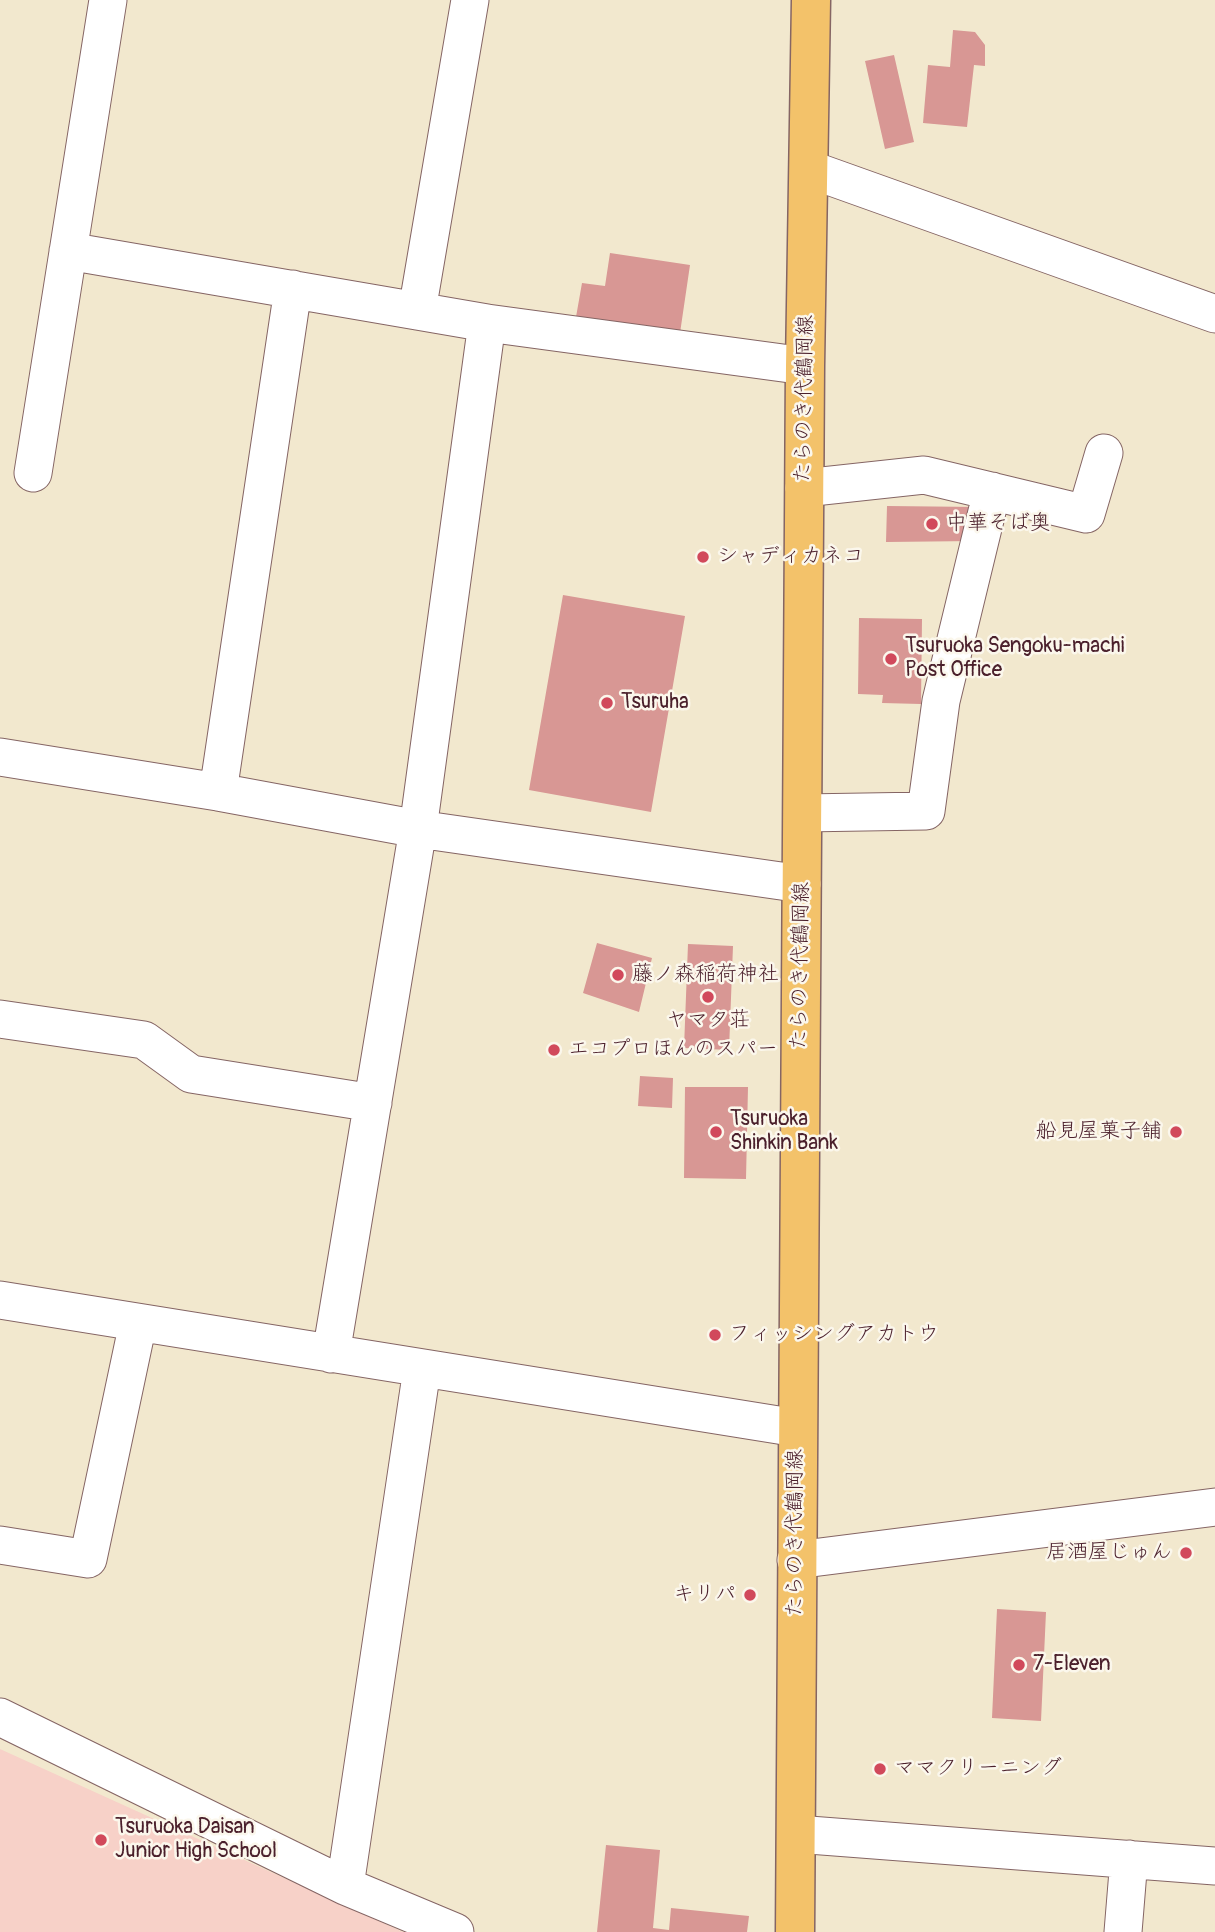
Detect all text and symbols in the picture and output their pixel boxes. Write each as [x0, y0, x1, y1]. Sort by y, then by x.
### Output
street label: たらのき代鶴岡線 [791, 315, 819, 483]
place label: 中華そば奥 [946, 511, 1051, 537]
marker: 中華そば奥 [924, 516, 940, 532]
place label: シャディカネコ [717, 544, 864, 570]
marker: シャディカネコ [695, 549, 711, 565]
place label: Tsuruoka Sengoku-machi Post Office [905, 634, 1125, 684]
marker: Tsuruoka Sengoku-machi Post Office [883, 651, 899, 667]
place label: Tsuruha [621, 690, 689, 716]
marker: Tsuruha [599, 695, 615, 711]
street label: たらのき代鶴岡線 [787, 882, 815, 1050]
place label: 藤ノ森稲荷神社 [632, 962, 779, 988]
marker: 藤ノ森稲荷神社 [610, 967, 626, 983]
marker: ヤマタ荘 [700, 989, 716, 1005]
place label: ヤマタ荘 [666, 1008, 750, 1034]
place label: エコプロほんのスパー [568, 1037, 778, 1063]
marker: エコプロほんのスパー [546, 1042, 562, 1058]
place label: Tsuruoka Shinkin Bank [730, 1107, 838, 1157]
place label: 船見屋菓子舗 [1036, 1119, 1162, 1145]
marker: Tsuruoka Shinkin Bank [708, 1124, 724, 1140]
marker: 船見屋菓子舗 [1168, 1124, 1184, 1140]
place label: フィッシングアカトウ [729, 1322, 939, 1348]
marker: フィッシングアカトウ [707, 1327, 723, 1343]
street label: たらのき代鶴岡線 [783, 1449, 809, 1617]
place label: 居酒屋じゅん [1046, 1540, 1172, 1566]
marker: 居酒屋じゅん [1178, 1545, 1194, 1561]
place label: キリパ [673, 1582, 736, 1608]
marker: キリパ [742, 1587, 758, 1603]
place label: 7-Eleven [1033, 1652, 1111, 1678]
marker: 7-Eleven [1011, 1657, 1027, 1673]
place label: ママクリーニング [894, 1756, 1062, 1782]
marker: ママクリーニング [872, 1761, 888, 1777]
place label: Tsuruoka Daisan Junior High School [115, 1815, 277, 1865]
marker: Tsuruoka Daisan Junior High School [93, 1832, 109, 1848]

